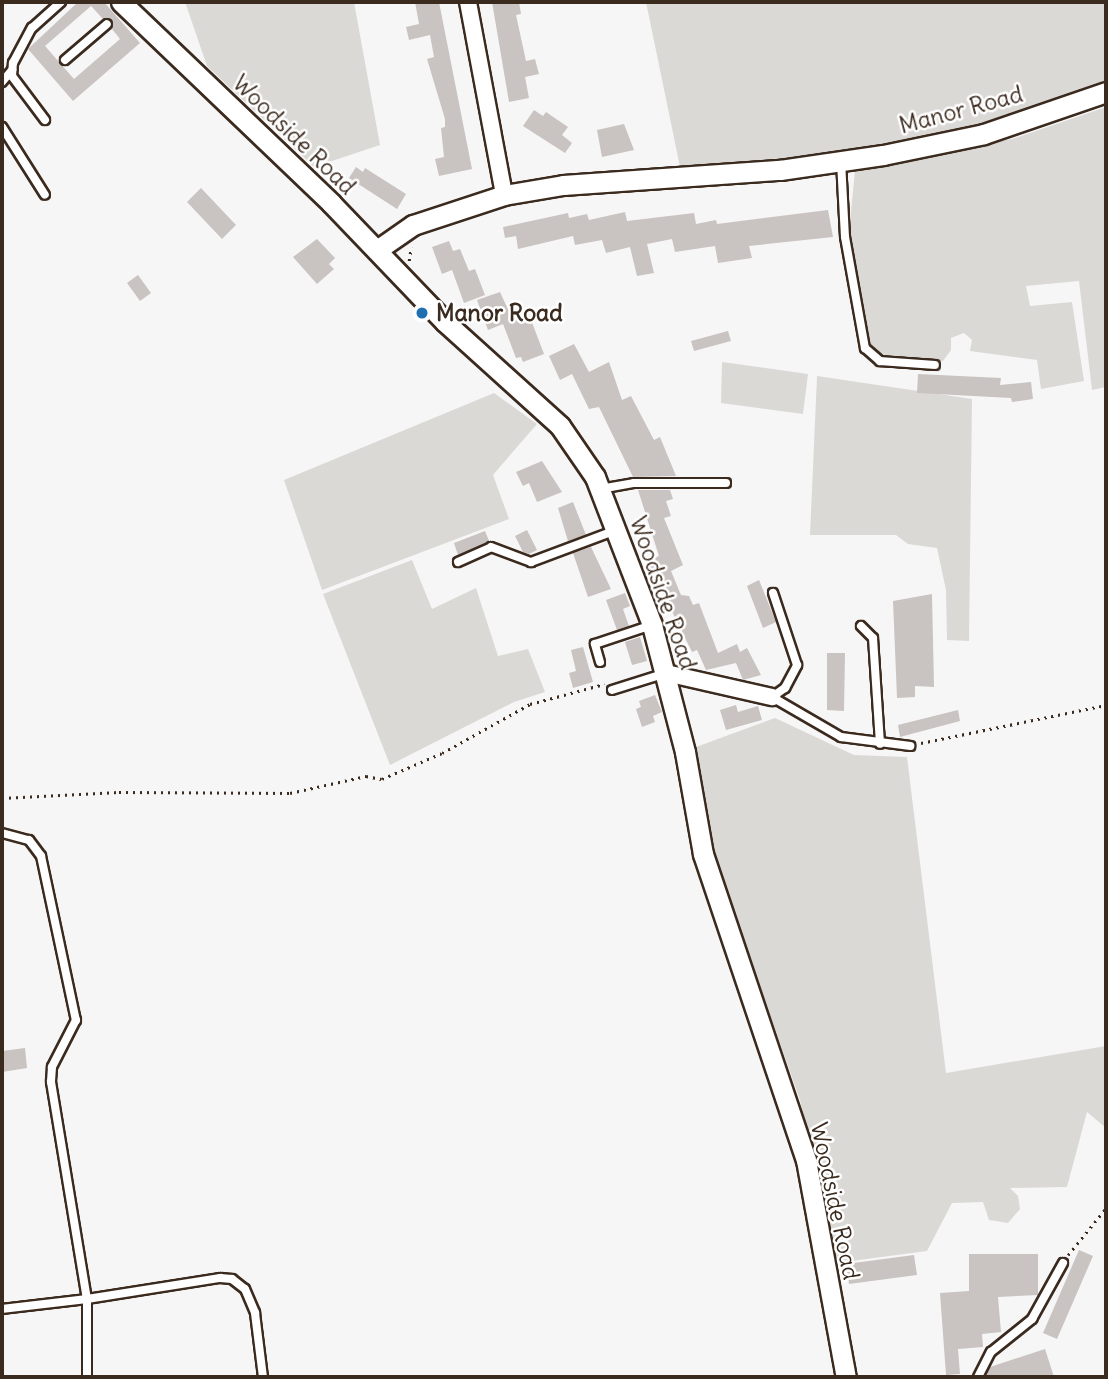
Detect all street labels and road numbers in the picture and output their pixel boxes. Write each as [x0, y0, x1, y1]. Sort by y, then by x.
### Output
street label: Woodside Road [227, 69, 361, 201]
street label: Manor Road [896, 80, 1026, 140]
street label: Woodside Road [624, 513, 702, 673]
street label: Woodside Road [805, 1120, 865, 1282]

